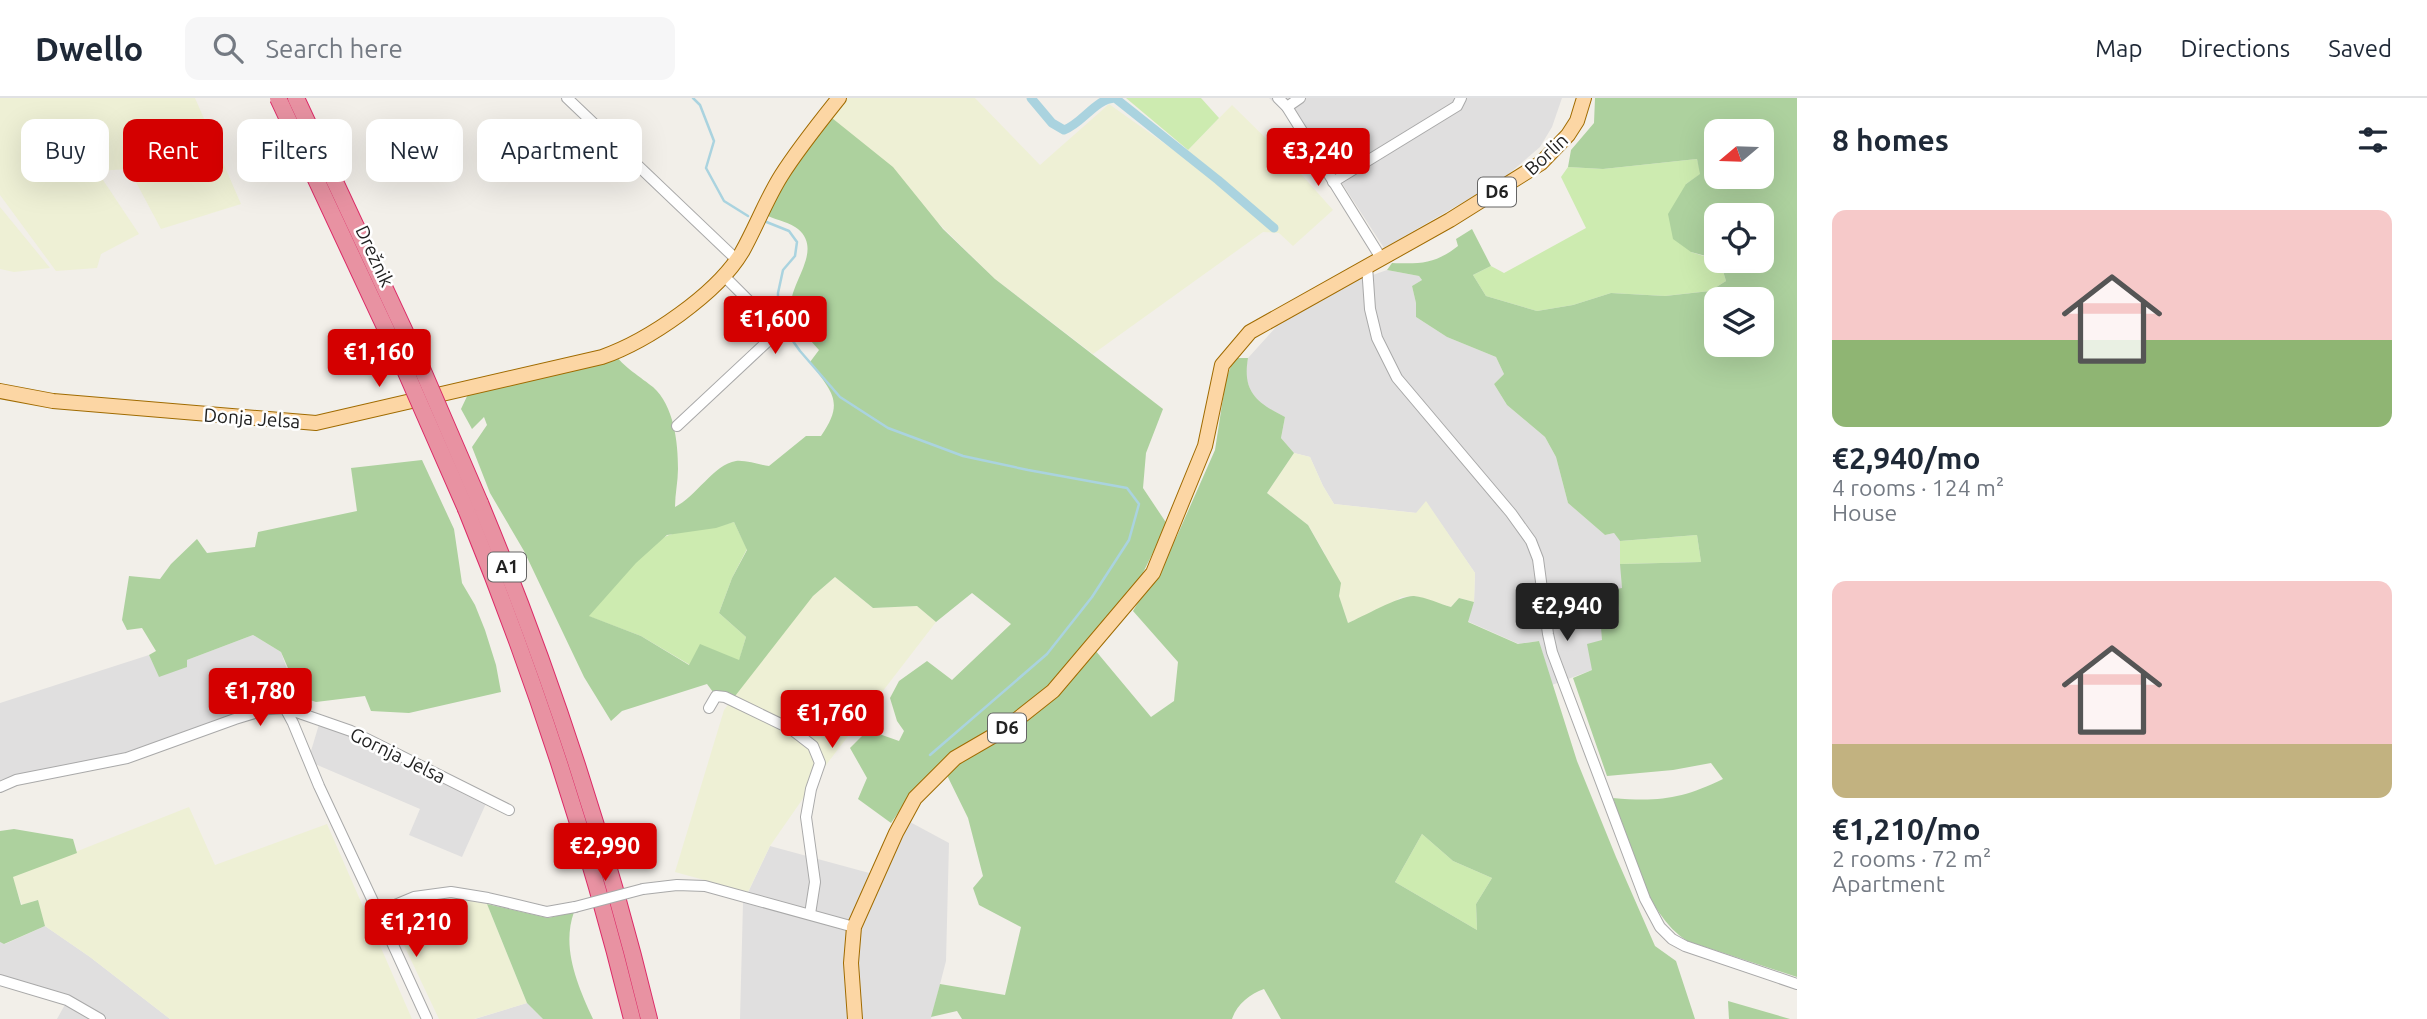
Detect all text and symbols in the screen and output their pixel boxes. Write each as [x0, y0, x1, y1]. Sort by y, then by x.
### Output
search box [185, 17, 675, 80]
icon: search [209, 29, 247, 67]
text: Dwello [35, 30, 143, 67]
text: Search here [265, 34, 403, 63]
text: Map [2095, 35, 2142, 62]
text: Directions [2180, 35, 2290, 62]
text: Saved [2328, 35, 2392, 62]
chip: Buy [21, 119, 109, 182]
chip: Rent [123, 119, 223, 182]
chip: Filters [237, 119, 352, 182]
chip: New [366, 119, 463, 182]
chip: Apartment [477, 119, 642, 182]
north arrow [1704, 119, 1774, 189]
map controls [1704, 119, 1774, 357]
icon: filters [2354, 121, 2392, 159]
text: 8 homes [1832, 123, 1949, 157]
pin: €3,240 [1261, 129, 1375, 188]
street label: Borlin [1520, 129, 1572, 179]
text: €3,240 [1283, 138, 1353, 163]
road number: D6 [1478, 178, 1516, 206]
button: locate [1704, 203, 1774, 273]
street label: Drežnik [351, 222, 399, 290]
icon: home [2049, 256, 2175, 382]
button: layers [1704, 287, 1774, 357]
pin: €1,600 [718, 296, 832, 356]
text: €1,600 [740, 306, 810, 331]
pin: €1,160 [322, 330, 436, 389]
text: €1,160 [344, 339, 414, 364]
street label: Donja Jelsa [203, 404, 301, 432]
text: €2,940/mo [1832, 441, 1981, 475]
text: 4 rooms · 124 m² [1832, 475, 2004, 500]
text: House [1832, 500, 1897, 525]
road number: A1 [488, 552, 526, 582]
pin: €2,940 [1510, 584, 1624, 643]
text: €2,940 [1532, 593, 1602, 618]
icon: home [2049, 627, 2175, 753]
pin: €1,780 [203, 668, 317, 728]
text: €1,780 [225, 678, 295, 703]
pin: €1,760 [775, 690, 889, 750]
text: €1,760 [797, 700, 867, 725]
road number: D6 [988, 714, 1026, 742]
street label: Gornja Jelsa [347, 722, 449, 788]
text: €1,210/mo [1832, 812, 1981, 846]
pin: €2,990 [548, 824, 662, 883]
text: €2,990 [570, 833, 640, 858]
text: 2 rooms · 72 m² [1832, 846, 1991, 871]
text: Apartment [1832, 871, 1945, 896]
pin: €1,210 [359, 900, 473, 959]
text: €1,210 [381, 909, 451, 934]

